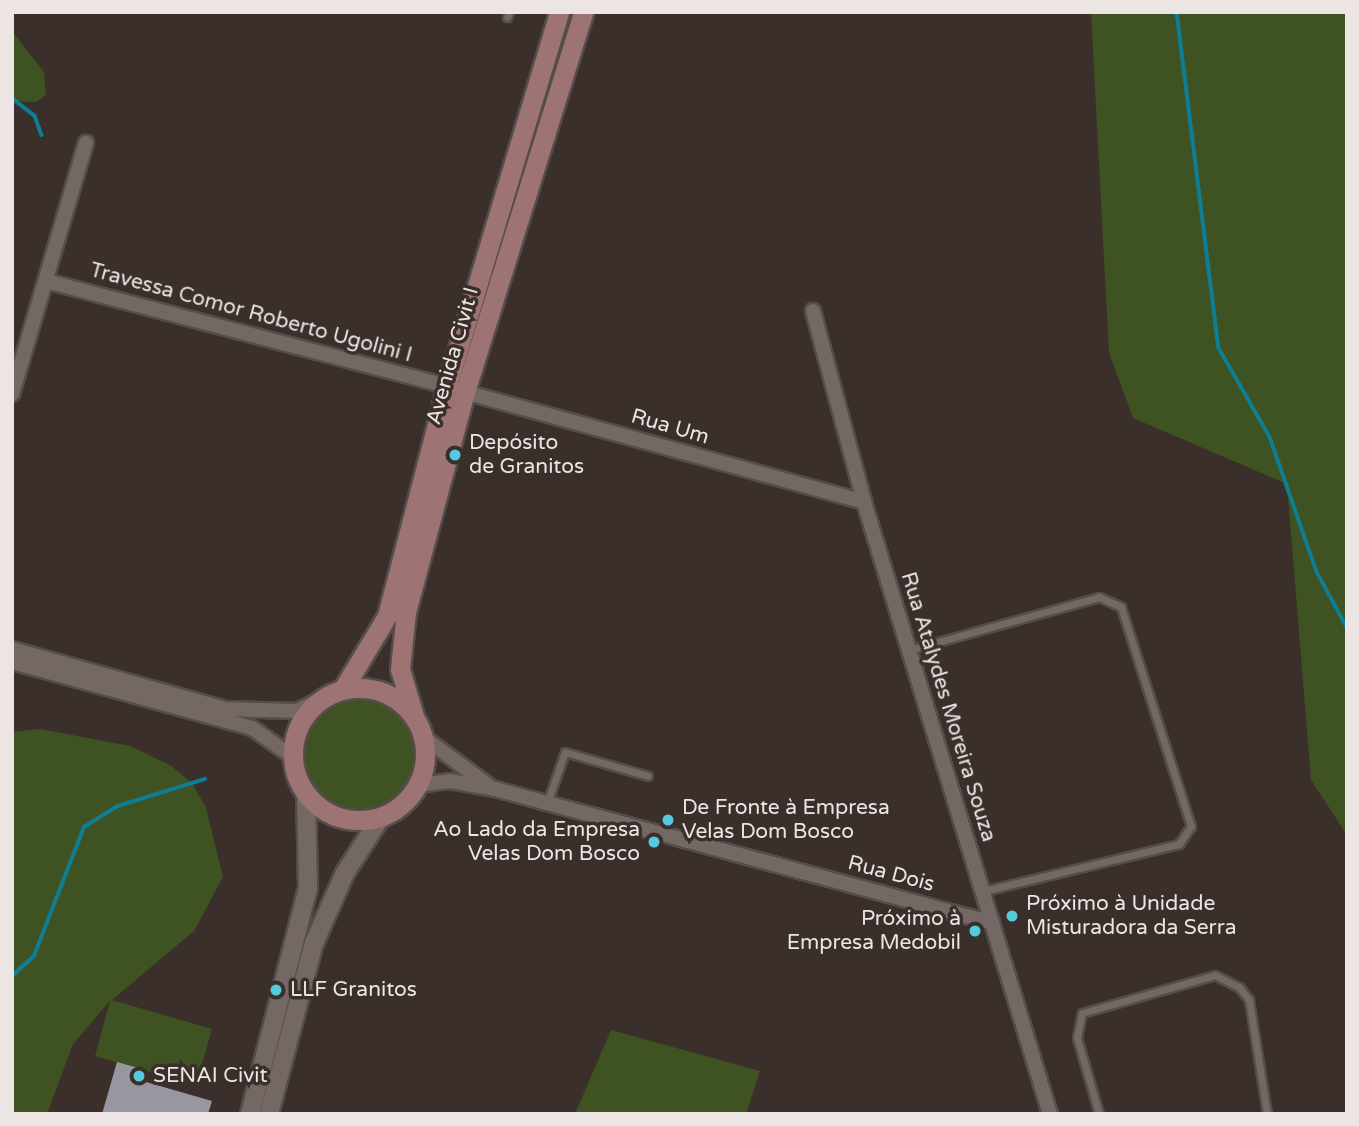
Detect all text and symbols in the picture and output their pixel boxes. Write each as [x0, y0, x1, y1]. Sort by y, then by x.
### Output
street label: Travessa Comor Roberto Ugolini I [87, 258, 415, 368]
street label: Avenida Civit I [421, 284, 485, 428]
street label: Rua Um [628, 404, 712, 450]
place label: Depósito de Granitos [469, 430, 584, 480]
marker: Depósito de Granitos [447, 447, 463, 463]
street label: Rua Atalydes Moreira Souza [895, 569, 1001, 845]
place label: De Fronte à Empresa Velas Dom Bosco [682, 795, 890, 845]
marker: De Fronte à Empresa Velas Dom Bosco [660, 812, 676, 828]
place label: Ao Lado da Empresa Velas Dom Bosco [433, 817, 640, 867]
marker: Ao Lado da Empresa Velas Dom Bosco [646, 834, 662, 850]
street label: Rua Dois [845, 850, 937, 898]
place label: Próximo à Unidade Misturadora da Serra [1026, 891, 1237, 941]
place label: Próximo à Empresa Medobil [787, 906, 961, 956]
marker: Próximo à Unidade Misturadora da Serra [1004, 908, 1020, 924]
marker: Próximo à Empresa Medobil [967, 923, 983, 939]
place label: LLF Granitos [290, 977, 417, 1003]
marker: LLF Granitos [268, 982, 284, 998]
place label: SENAI Civit [153, 1063, 268, 1089]
marker: SENAI Civit [131, 1068, 147, 1084]

